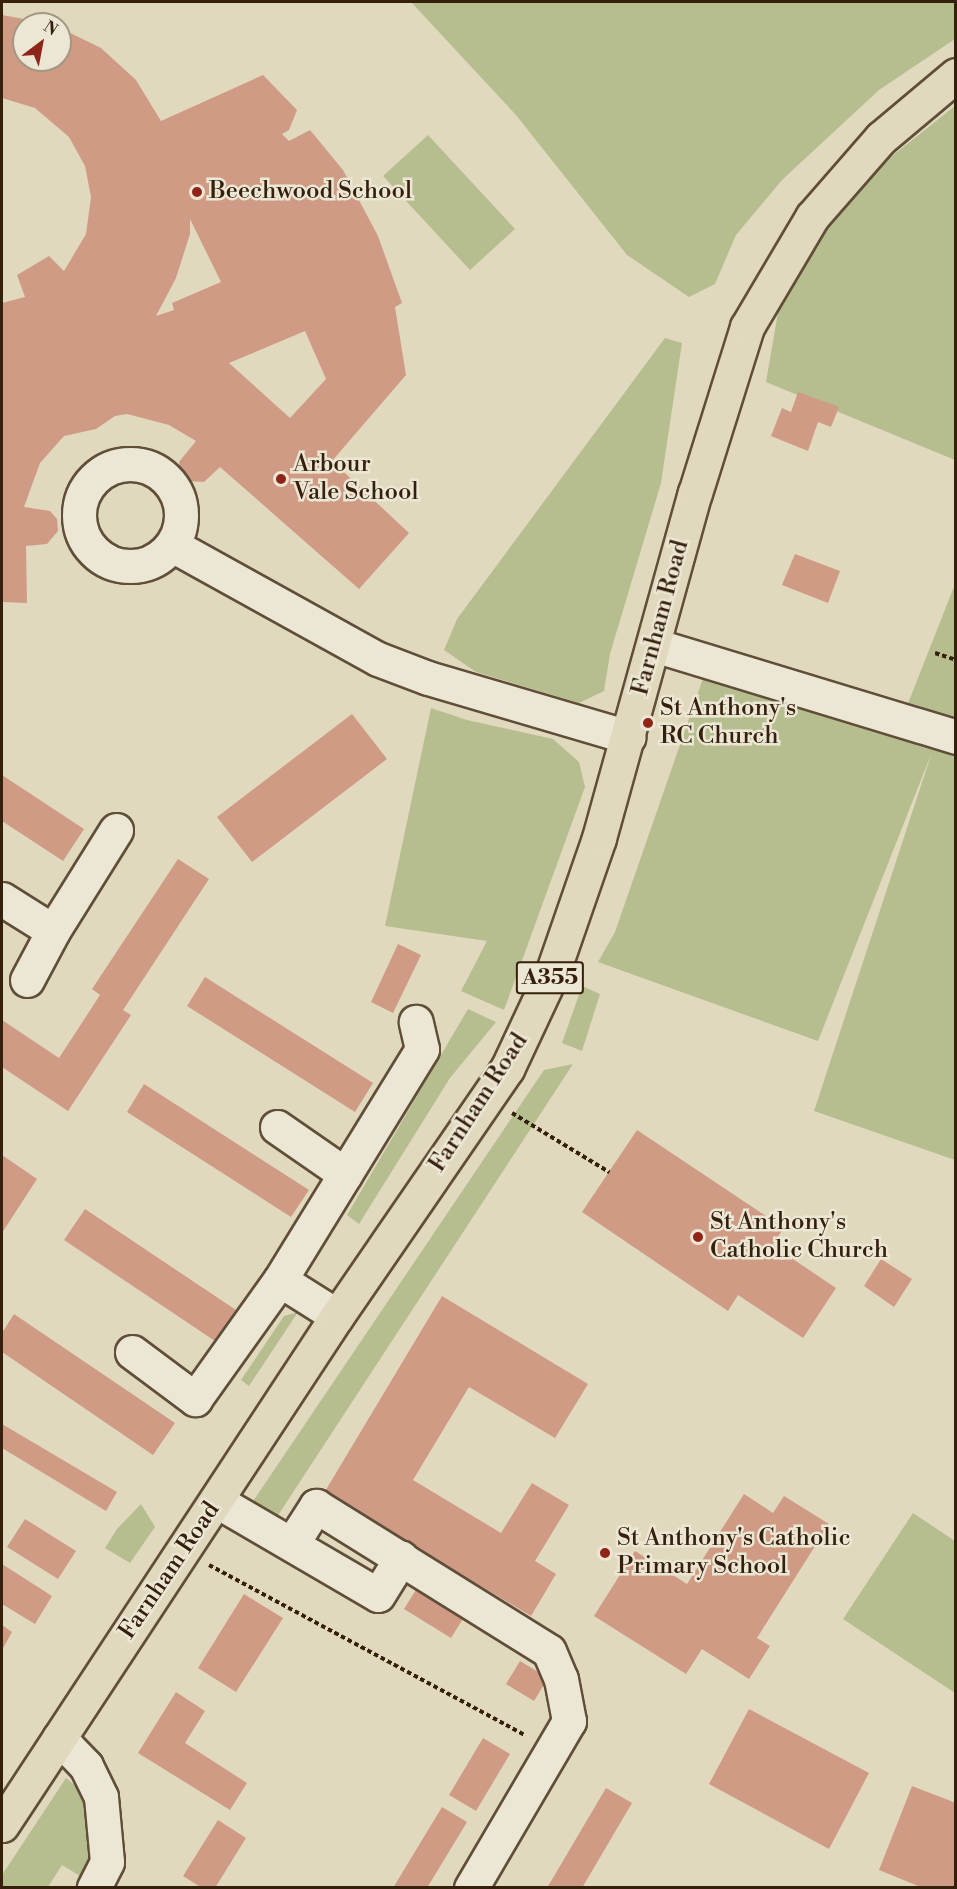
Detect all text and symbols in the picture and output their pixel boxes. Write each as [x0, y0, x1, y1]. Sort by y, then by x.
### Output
north arrow [12, 12, 72, 72]
text: N [40, 17, 61, 40]
place label: Beechwood School [209, 178, 412, 206]
marker: Beechwood School [190, 185, 204, 199]
place label: Arbour Vale School [293, 451, 419, 507]
marker: Arbour Vale School [274, 472, 288, 486]
street label: Farnham Road [626, 537, 696, 699]
place label: St Anthony's RC Church [660, 695, 796, 751]
marker: St Anthony's RC Church [641, 716, 655, 730]
road number: A355 [516, 959, 584, 997]
street label: Farnham Road [423, 1028, 535, 1178]
place label: St Anthony's Catholic Church [710, 1209, 888, 1265]
marker: St Anthony's Catholic Church [691, 1230, 705, 1244]
street label: Farnham Road [113, 1497, 227, 1645]
place label: St Anthony's Catholic Primary School [617, 1525, 851, 1581]
marker: St Anthony's Catholic Primary School [598, 1546, 612, 1560]

